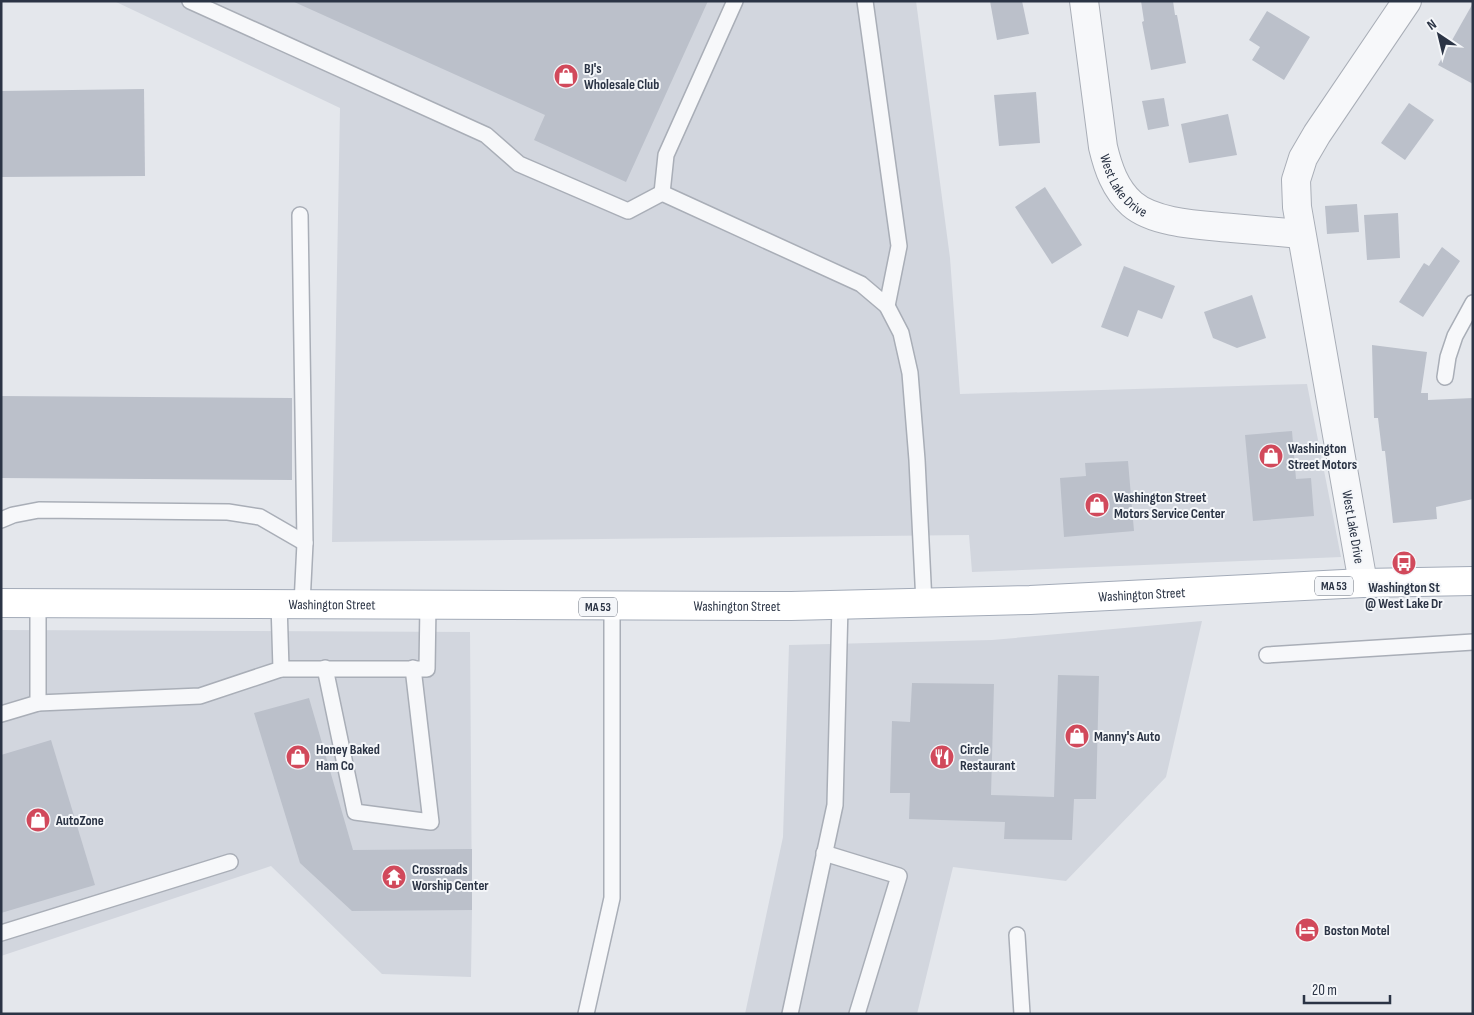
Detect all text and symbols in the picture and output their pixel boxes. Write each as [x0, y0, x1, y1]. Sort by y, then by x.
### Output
north arrow [1414, 10, 1464, 60]
text: N [1424, 16, 1440, 34]
place label: BJ's Wholesale Club [584, 60, 659, 93]
shop icon: BJ's Wholesale Club [553, 63, 579, 89]
street label: West Lake Drive [1097, 152, 1150, 221]
place label: Washington Street Motors [1288, 440, 1357, 473]
shop icon: Washington Street Motors [1258, 443, 1284, 469]
place label: Washington Street Motors Service Center [1114, 489, 1226, 522]
street label: West Lake Drive [1338, 489, 1368, 565]
shop icon: Washington Street Motors Service Center [1084, 492, 1110, 518]
bus stop icon: Washington St @ West Lake Dr [1391, 550, 1417, 576]
road number: MA 53 [1315, 576, 1353, 596]
place label: Washington St @ West Lake Dr [1365, 579, 1443, 612]
street label: Washington Street [1098, 584, 1186, 605]
street label: Washington Street [288, 596, 376, 613]
street label: Washington Street [693, 597, 781, 614]
road number: MA 53 [579, 598, 617, 616]
shop icon: Manny's Auto [1064, 723, 1090, 749]
place label: Manny's Auto [1094, 728, 1160, 745]
place label: Honey Baked Ham Co [316, 741, 380, 774]
place label: Circle Restaurant [960, 741, 1016, 774]
shop icon: Honey Baked Ham Co [285, 744, 311, 770]
restaurant icon: Circle Restaurant [929, 744, 955, 770]
shop icon: AutoZone [25, 807, 51, 833]
place label: AutoZone [55, 812, 104, 829]
place label: Crossroads Worship Center [412, 861, 489, 894]
temple icon: Crossroads Worship Center [381, 864, 407, 890]
hotel icon: Boston Motel [1294, 917, 1320, 943]
place label: Boston Motel [1324, 922, 1390, 939]
scale bar [1304, 972, 1390, 1004]
text: 20 m [1312, 981, 1337, 1000]

